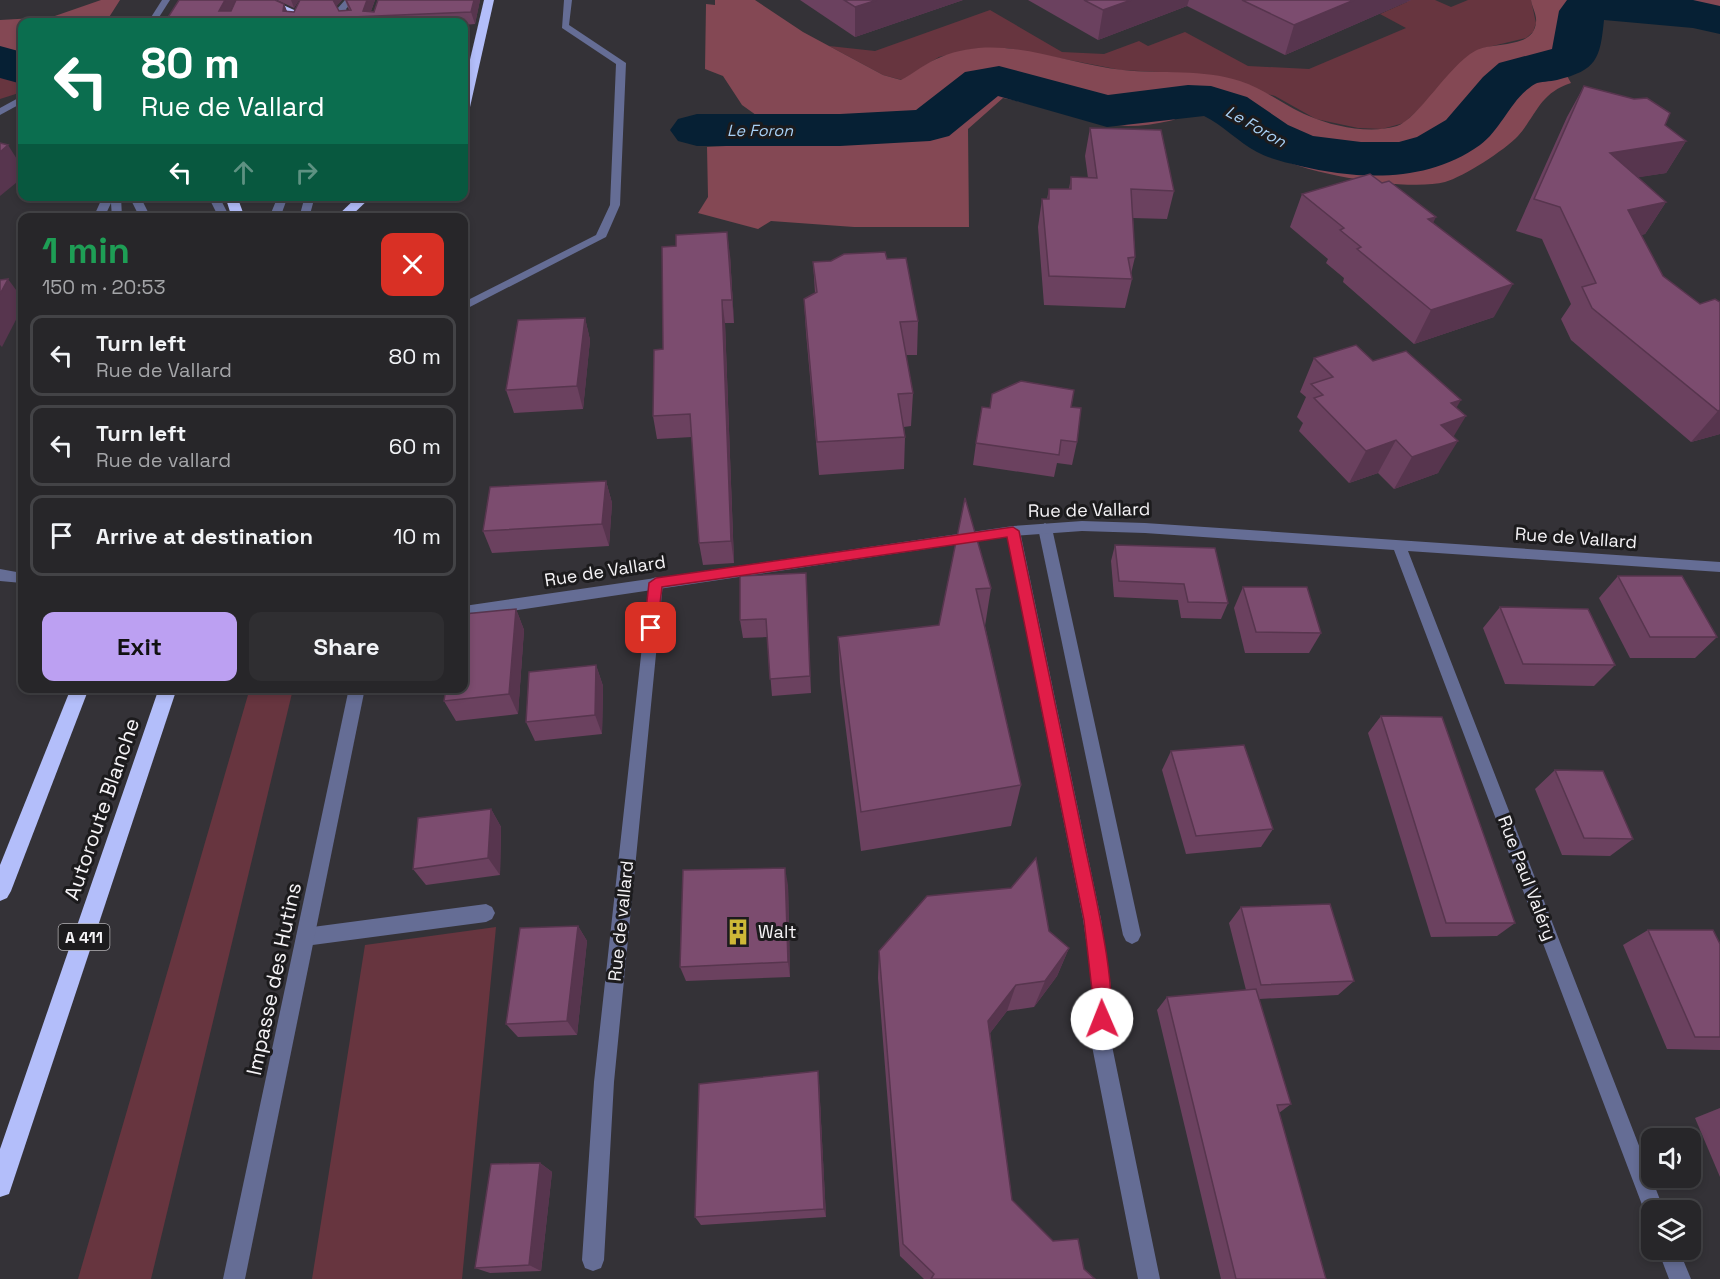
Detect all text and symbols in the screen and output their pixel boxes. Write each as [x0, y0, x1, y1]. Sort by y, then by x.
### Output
text: 80 m [141, 37, 240, 90]
icon: left [42, 42, 120, 120]
text: Rue de Vallard [141, 89, 325, 124]
water label: Le Foron [1222, 101, 1291, 153]
water label: Le Foron [727, 120, 794, 141]
icon: left [164, 156, 197, 189]
icon: ahead [227, 156, 260, 189]
icon: right [290, 156, 323, 189]
text: 1 min [42, 228, 130, 274]
button: close [381, 233, 444, 296]
text: 150 m · 20:53 [42, 274, 166, 300]
text: Turn left [96, 329, 186, 357]
icon: left [45, 339, 78, 372]
text: 80 m [389, 342, 441, 370]
text: Rue de Vallard [96, 357, 232, 383]
text: Turn left [96, 419, 186, 447]
icon: left [45, 429, 78, 462]
text: 60 m [389, 432, 441, 460]
text: Rue de vallard [96, 447, 231, 473]
street label: Rue de Vallard [1028, 497, 1150, 522]
icon: arrive [45, 519, 78, 552]
text: Arrive at destination [96, 522, 313, 550]
text: 10 m [393, 522, 441, 550]
street label: Rue de Vallard [1514, 522, 1638, 553]
street label: Rue de Vallard [543, 550, 667, 591]
pin [625, 602, 676, 653]
icon: arrive [634, 611, 667, 644]
button: Exit [42, 612, 237, 681]
button: Share [249, 612, 444, 681]
street label: Autoroute Blanche [58, 714, 145, 903]
street label: Rue Paul Valéry [1493, 812, 1562, 944]
street label: Rue de vallard [603, 859, 638, 983]
street label: Impasse des Hutins [240, 880, 307, 1078]
building icon: Walt [723, 917, 753, 947]
place label: Walt [758, 920, 797, 943]
road number: A 411 [58, 924, 110, 950]
position arrow [1070, 987, 1134, 1051]
map controls [1641, 1128, 1701, 1260]
button: sound [1641, 1128, 1701, 1188]
button: layers [1641, 1200, 1701, 1260]

